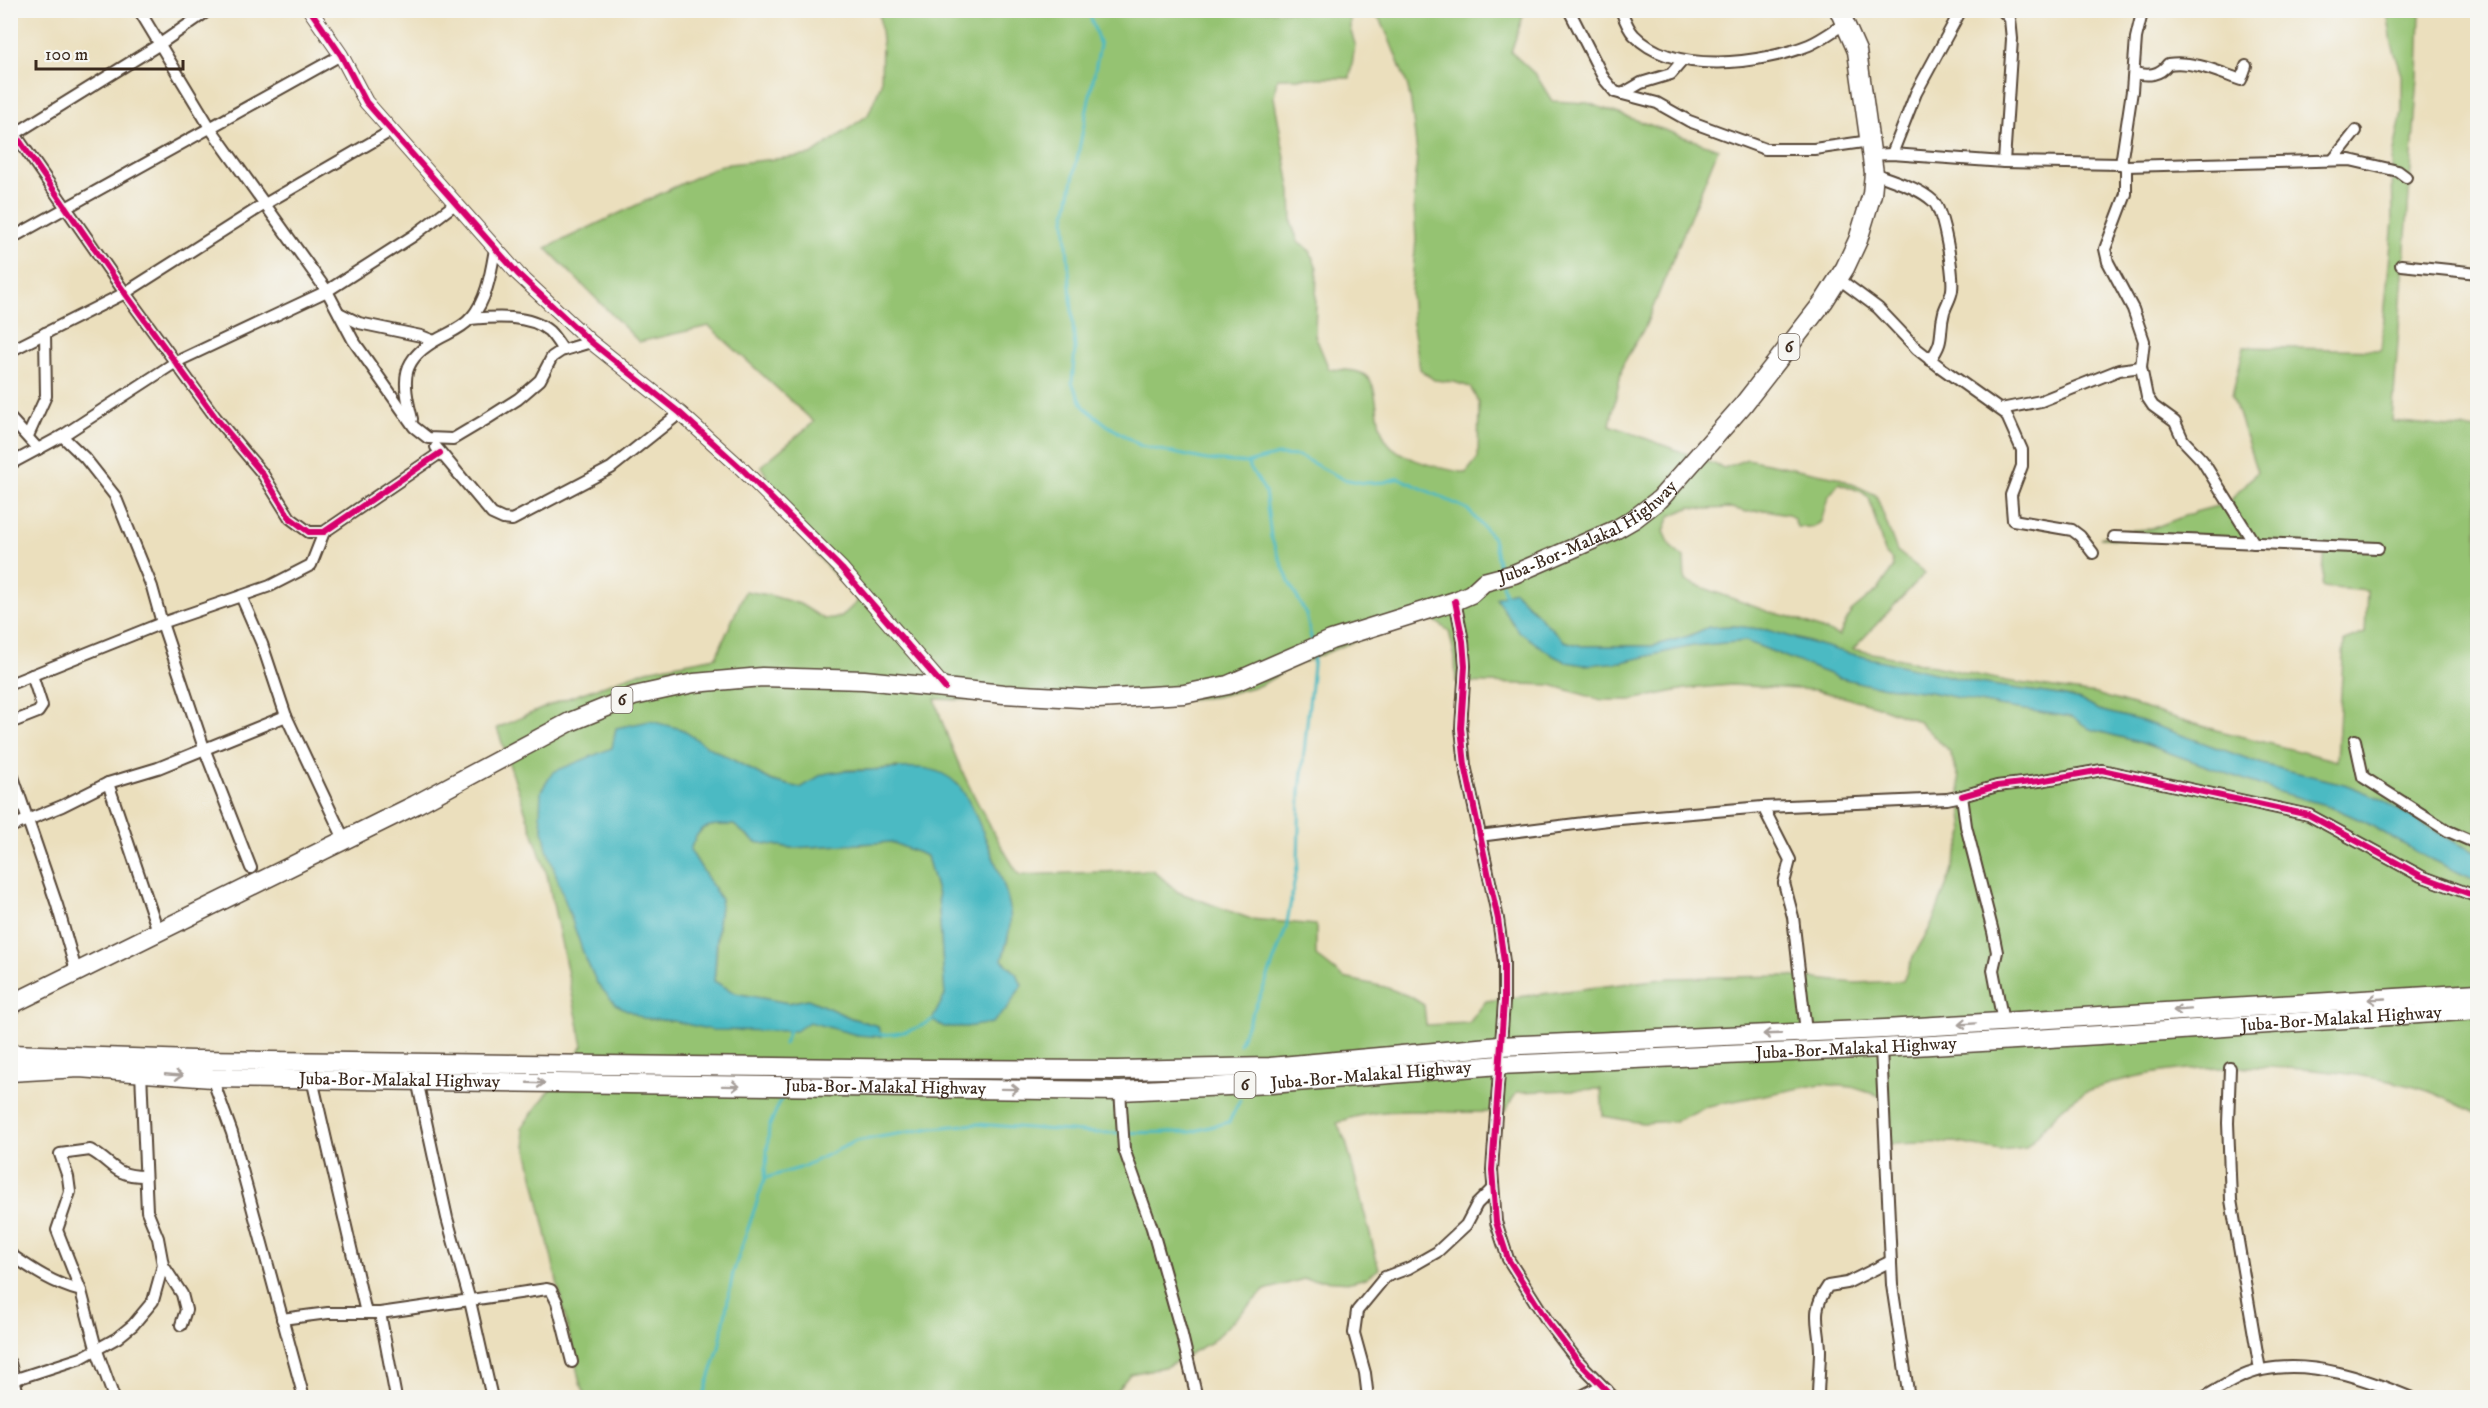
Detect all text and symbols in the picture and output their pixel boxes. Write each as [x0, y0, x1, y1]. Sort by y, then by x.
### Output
scale bar [36, 33, 183, 71]
text: 100 m [45, 44, 88, 66]
road number: 6 [1778, 334, 1800, 360]
street label: Juba-Bor-Malakal Highway [1494, 476, 1682, 589]
road number: 6 [612, 687, 632, 713]
one-way arrow [2368, 994, 2388, 1005]
street label: Juba-Bor-Malakal Highway [2238, 1001, 2443, 1037]
one-way arrow [2173, 1005, 2193, 1016]
one-way arrow [1957, 1019, 1977, 1030]
one-way arrow [1763, 1028, 1783, 1039]
street label: Juba-Bor-Malakal Highway [1753, 1032, 1958, 1065]
street label: Juba-Bor-Malakal Highway [1268, 1056, 1473, 1095]
street label: Juba-Bor-Malakal Highway [297, 1068, 501, 1093]
one-way arrow [163, 1070, 183, 1081]
road number: 6 [1234, 1072, 1256, 1098]
street label: Juba-Bor-Malakal Highway [783, 1075, 987, 1100]
one-way arrow [526, 1078, 546, 1089]
one-way arrow [721, 1080, 741, 1092]
one-way arrow [1000, 1083, 1020, 1095]

